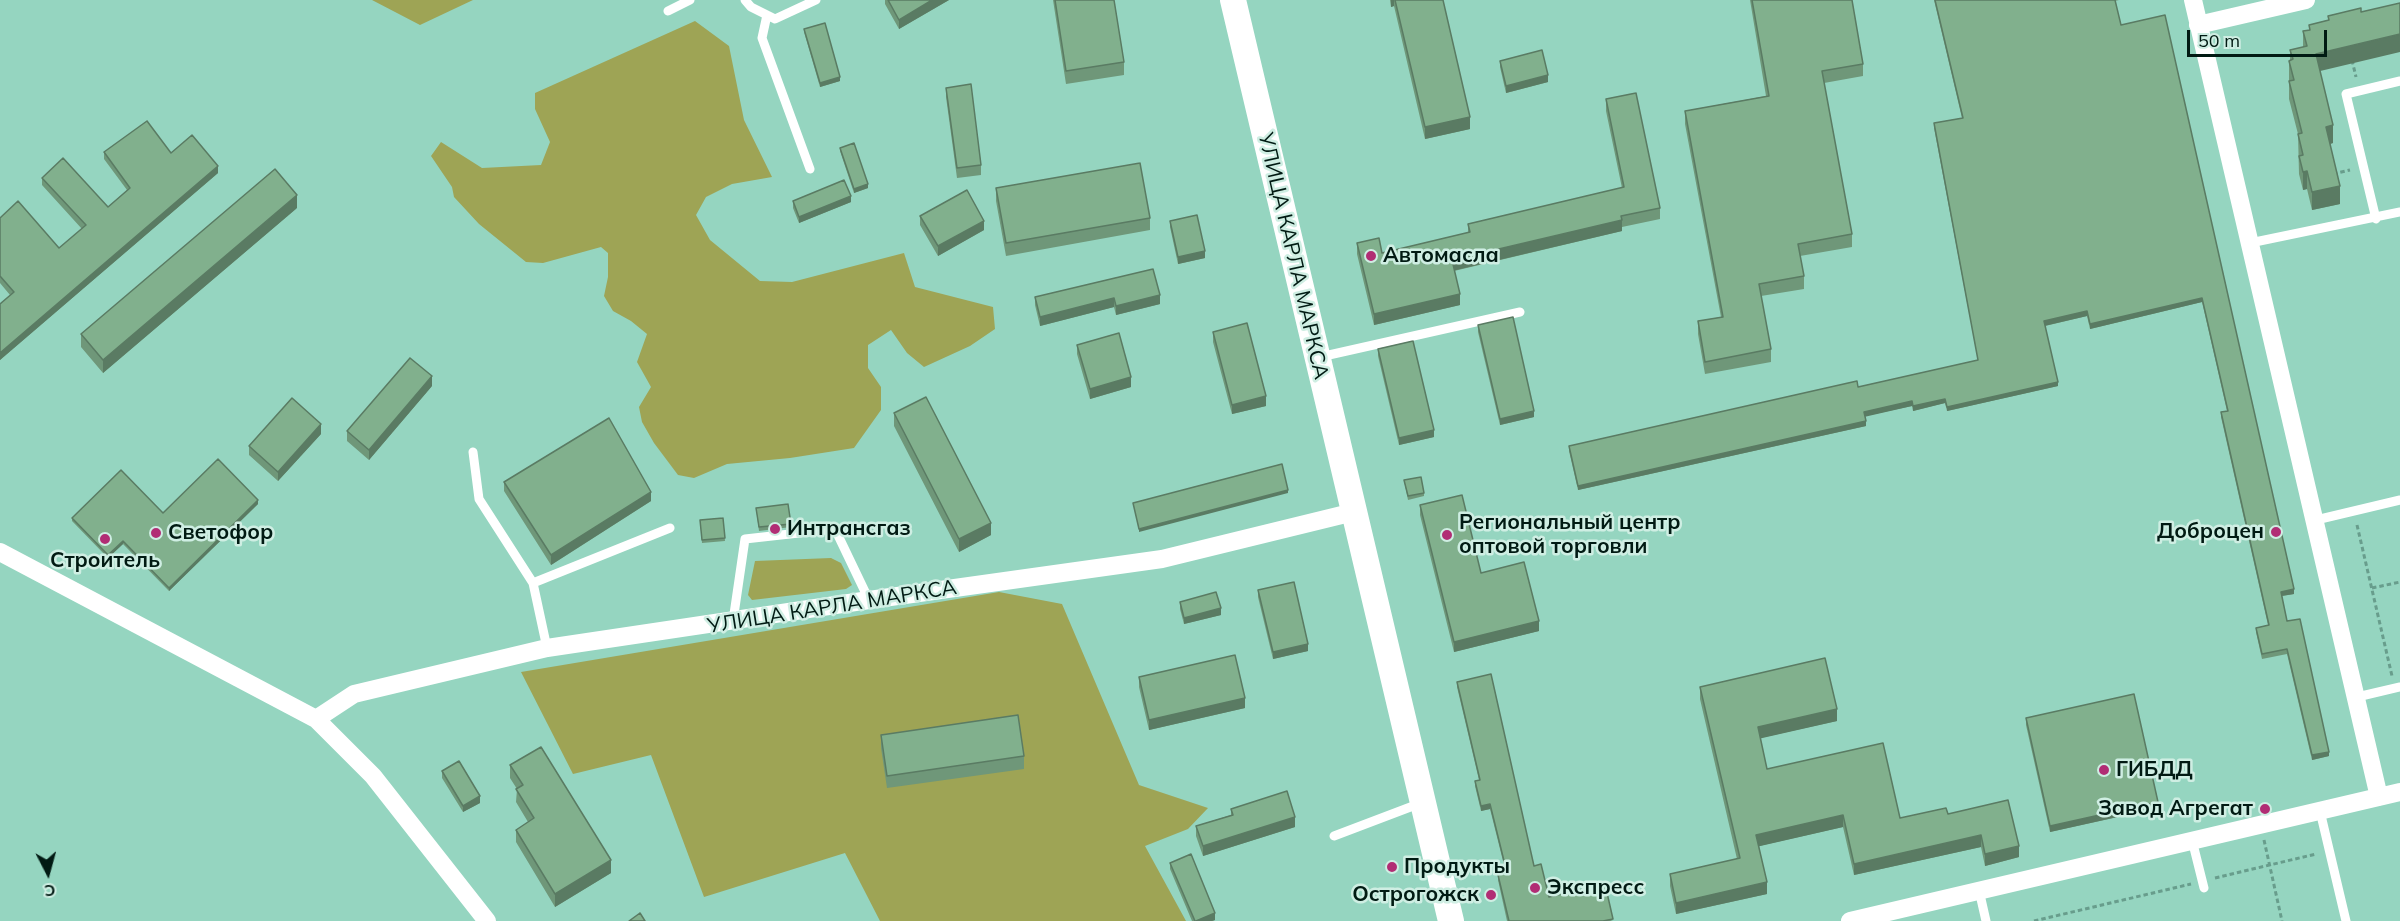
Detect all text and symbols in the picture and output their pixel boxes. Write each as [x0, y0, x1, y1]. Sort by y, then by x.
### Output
scale bar [2190, 18, 2330, 56]
text: 50 m [2198, 29, 2240, 52]
street label: УЛИЦА КАРЛА МАРКСА [1252, 130, 1334, 382]
place label: Автомасла [1383, 243, 1499, 269]
marker: Автомасла [1364, 249, 1378, 263]
place label: Региональный центр оптовой торговли [1459, 510, 1681, 560]
place label: Интрансгаз [787, 516, 911, 542]
place label: Доброцен [2157, 519, 2264, 545]
place label: Светофор [168, 520, 273, 546]
marker: Интрансгаз [768, 522, 782, 536]
marker: Доброцен [2269, 525, 2283, 539]
marker: Светофор [149, 526, 163, 540]
marker: Региональный центр оптовой торговли [1440, 528, 1454, 542]
marker: Строитель [98, 532, 112, 546]
place label: Строитель [50, 548, 160, 574]
street label: УЛИЦА КАРЛА МАРКСА [705, 575, 959, 639]
place label: ГИБДД [2116, 757, 2193, 783]
marker: ГИБДД [2097, 763, 2111, 777]
place label: Завод Агрегат [2098, 796, 2253, 822]
marker: Завод Агрегат [2258, 802, 2272, 816]
north arrow [18, 843, 78, 903]
place label: Продукты [1404, 854, 1510, 880]
marker: Продукты [1385, 860, 1399, 874]
place label: Экспресс [1547, 875, 1644, 901]
text: С [43, 880, 56, 901]
marker: Экспресс [1528, 881, 1542, 895]
place label: Острогожск [1352, 882, 1479, 908]
marker: Острогожск [1484, 888, 1498, 902]

